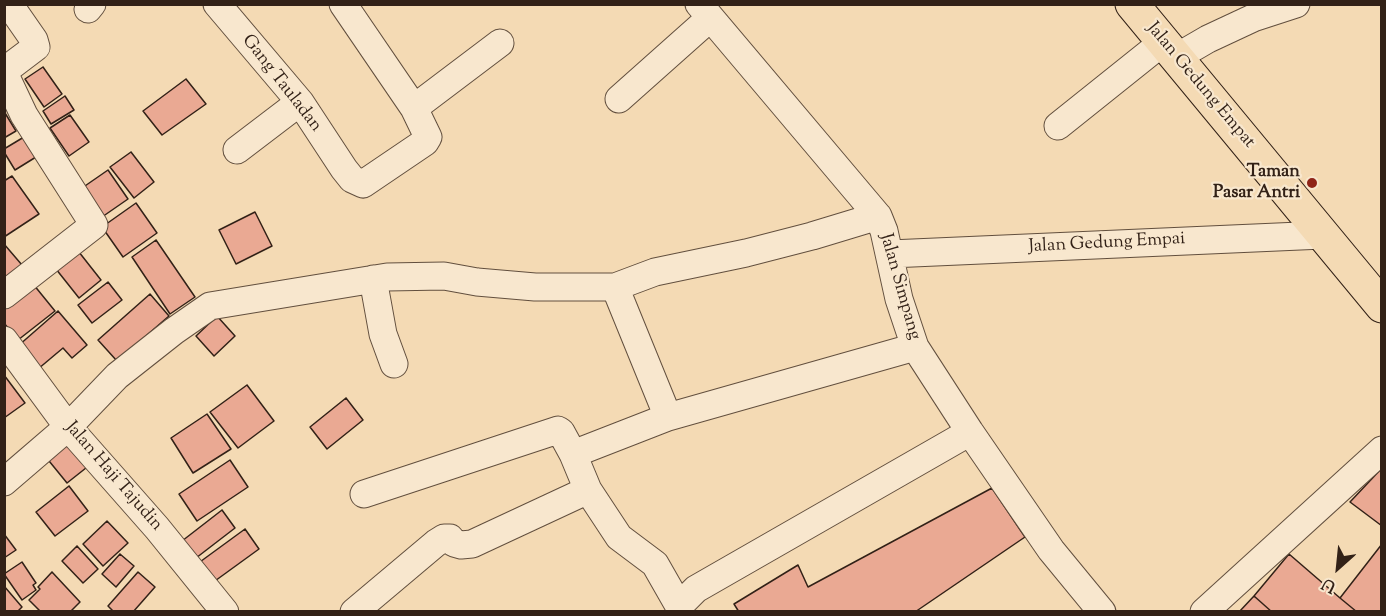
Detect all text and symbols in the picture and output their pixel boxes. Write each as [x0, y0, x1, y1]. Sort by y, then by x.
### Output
street label: Jalan Gedung Empat [1141, 19, 1259, 153]
street label: Gang Tauladan [236, 31, 326, 137]
place label: Taman Pasar Antri [1213, 162, 1300, 204]
marker: Taman Pasar Antri [1305, 176, 1319, 190]
street label: Jalan Gedung Empai [1028, 229, 1186, 259]
street label: Jalan Simpang [874, 231, 924, 343]
street label: Jalan Haji Tajudin [60, 418, 166, 536]
north arrow [1308, 538, 1368, 598]
text: U [1319, 571, 1341, 598]

